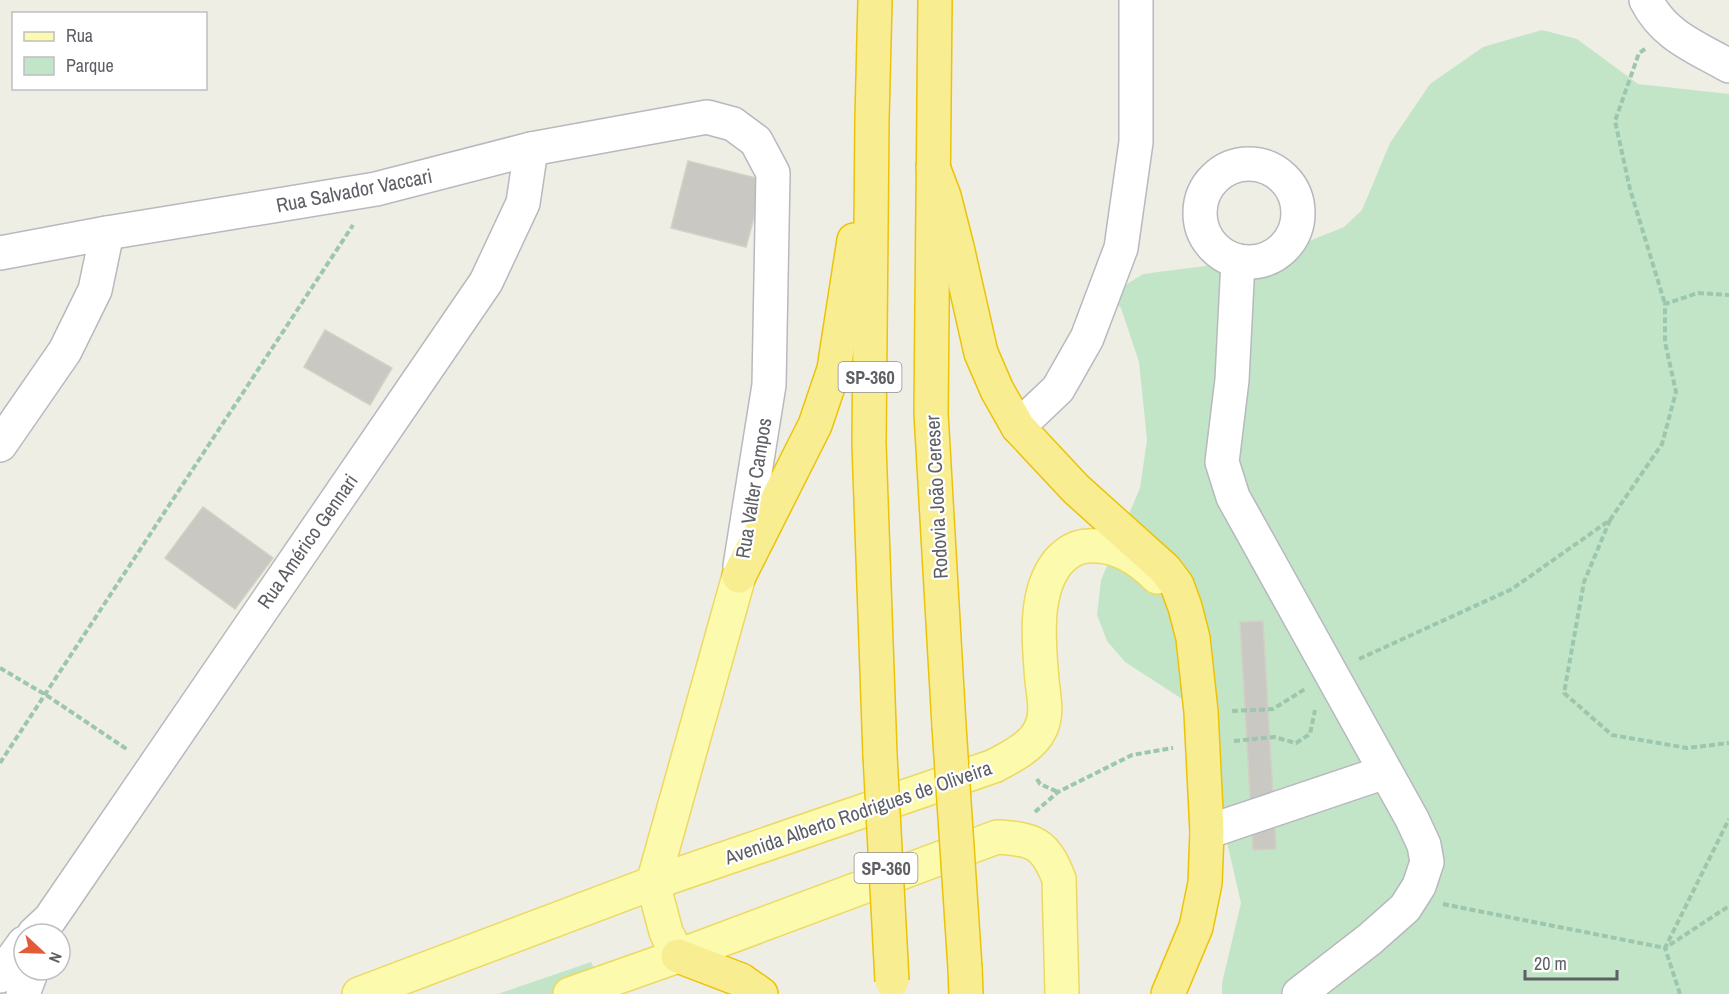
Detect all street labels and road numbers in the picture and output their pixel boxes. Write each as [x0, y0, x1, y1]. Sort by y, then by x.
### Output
street label: Rua Salvador Vaccari [274, 162, 434, 218]
road number: SP-360 [838, 362, 902, 392]
street label: Rodovia João Cereser [918, 414, 954, 580]
street label: Rua Valter Campos [729, 416, 777, 560]
street label: Rua Américo Gennari [250, 468, 364, 614]
street label: Avenida Alberto Rodrigues de Oliveira [720, 754, 995, 871]
road number: SP-360 [854, 853, 918, 883]

